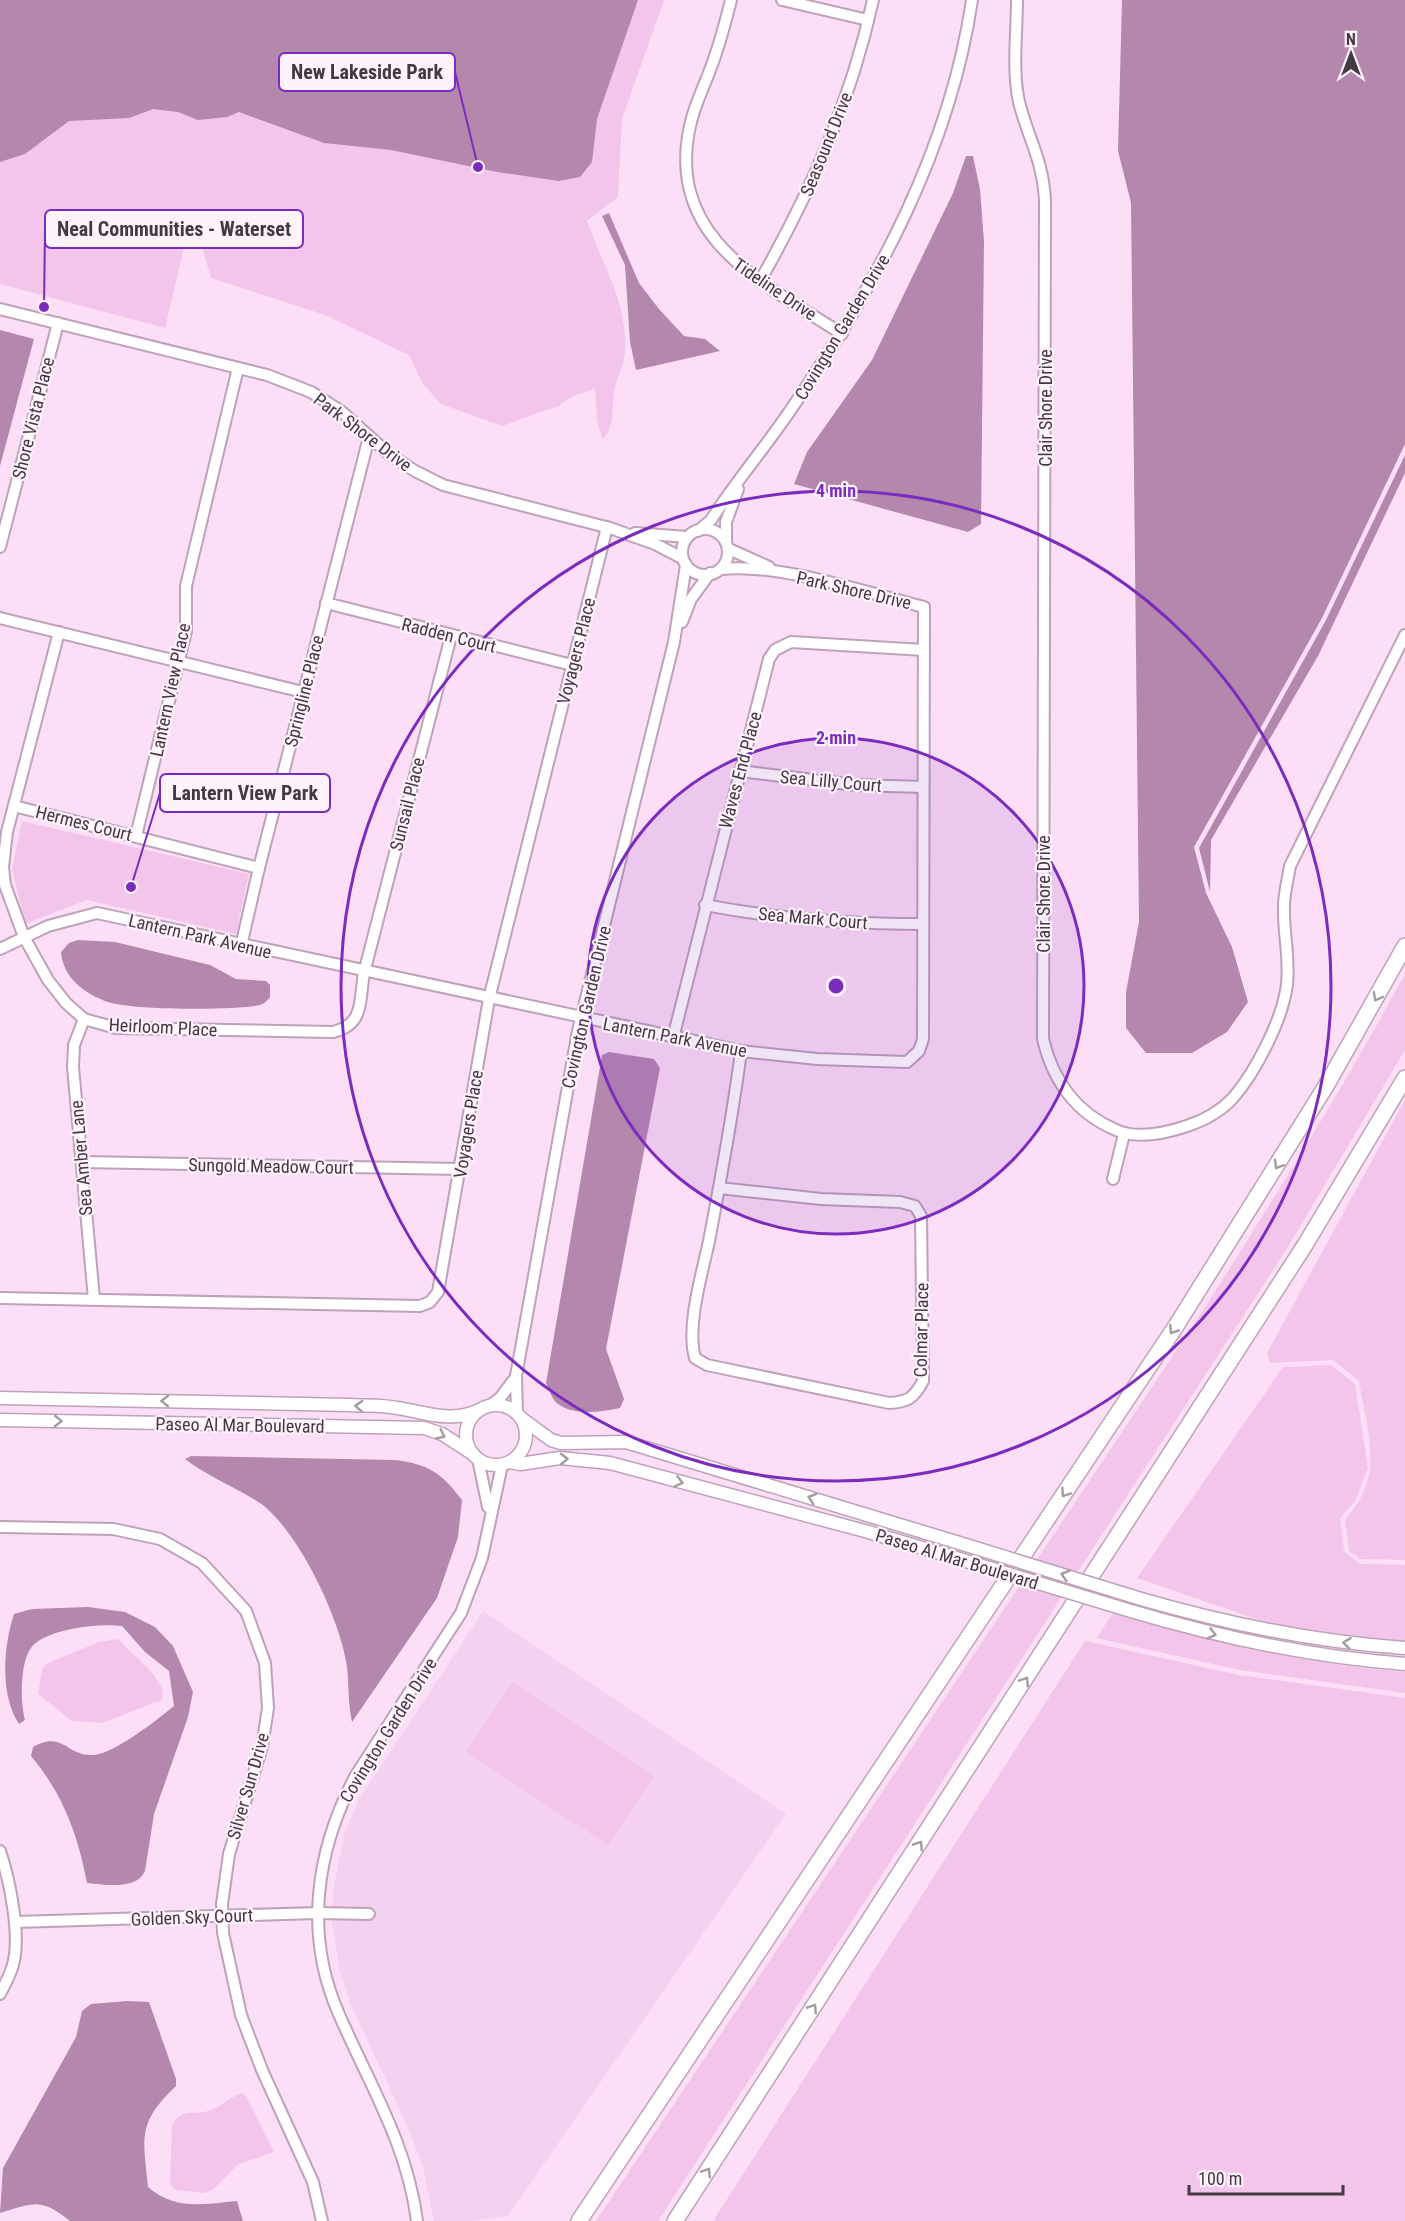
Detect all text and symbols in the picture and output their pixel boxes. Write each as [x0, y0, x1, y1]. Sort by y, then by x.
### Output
north arrow [1321, 24, 1381, 84]
text: N [1346, 30, 1356, 49]
callout: New Lakeside Park [279, 53, 455, 91]
text: New Lakeside Park [291, 60, 443, 84]
street label: Seasound Drive [796, 89, 856, 199]
callout: Neal Communities - Waterset [45, 210, 303, 248]
text: Neal Communities - Waterset [57, 217, 291, 241]
street label: Covington Garden Drive [790, 250, 894, 404]
street label: Tideline Drive [729, 253, 821, 325]
street label: Clair Shore Drive [1035, 349, 1056, 467]
street label: Shore Vista Place [8, 355, 58, 481]
street label: Park Shore Drive [310, 388, 416, 476]
text: 4 min [816, 480, 856, 501]
street label: Park Shore Drive [795, 567, 913, 613]
street label: Voyagers Place [553, 595, 599, 707]
street label: Radden Court [400, 613, 498, 657]
street label: Lantern View Place [146, 621, 194, 759]
street label: Springline Place [280, 633, 328, 749]
street label: Waves End Place [714, 709, 766, 831]
text: 2 min [816, 727, 856, 748]
street label: Sunsail Place [385, 755, 429, 853]
street label: Sea Lilly Court [779, 766, 883, 796]
callout: Lantern View Park [160, 774, 330, 812]
text: Lantern View Park [172, 781, 318, 805]
street label: Hermes Court [34, 801, 134, 845]
street label: Clair Shore Drive [1033, 835, 1054, 953]
street label: Sea Mark Court [757, 903, 869, 933]
street label: Lantern Park Avenue [126, 909, 274, 963]
street label: Covington Garden Drive [557, 924, 615, 1090]
centre of rings [826, 976, 846, 996]
one-way arrow [1373, 991, 1384, 1002]
street label: Lantern Park Avenue [601, 1013, 749, 1061]
street label: Heirloom Place [108, 1014, 218, 1040]
street label: Voyagers Place [449, 1068, 487, 1180]
street label: Sea Amber Lane [65, 1099, 97, 1217]
street label: Sungold Meadow Court [188, 1154, 354, 1178]
one-way arrow [1273, 1159, 1285, 1169]
street label: Colmar Place [910, 1283, 932, 1377]
one-way arrow [1169, 1324, 1181, 1334]
one-way arrow [160, 1395, 169, 1408]
one-way arrow [355, 1399, 364, 1412]
street label: Paseo Al Mar Boulevard [155, 1413, 325, 1437]
one-way arrow [54, 1415, 63, 1427]
one-way arrow [434, 1428, 445, 1440]
one-way arrow [559, 1453, 568, 1465]
one-way arrow [674, 1474, 684, 1487]
one-way arrow [1062, 1486, 1073, 1497]
one-way arrow [807, 1493, 818, 1506]
street label: Paseo Al Mar Boulevard [873, 1524, 1041, 1594]
one-way arrow [1060, 1570, 1071, 1582]
one-way arrow [1207, 1627, 1217, 1639]
one-way arrow [1342, 1638, 1351, 1650]
street label: Covington Garden Drive [335, 1654, 441, 1806]
one-way arrow [1017, 1677, 1029, 1687]
street label: Silver Sun Drive [223, 1730, 273, 1842]
one-way arrow [911, 1840, 922, 1851]
street label: Golden Sky Court [131, 1904, 253, 1930]
one-way arrow [805, 2004, 817, 2014]
scale bar [1189, 2158, 1344, 2196]
one-way arrow [699, 2168, 711, 2178]
text: 100 m [1198, 2168, 1242, 2189]

